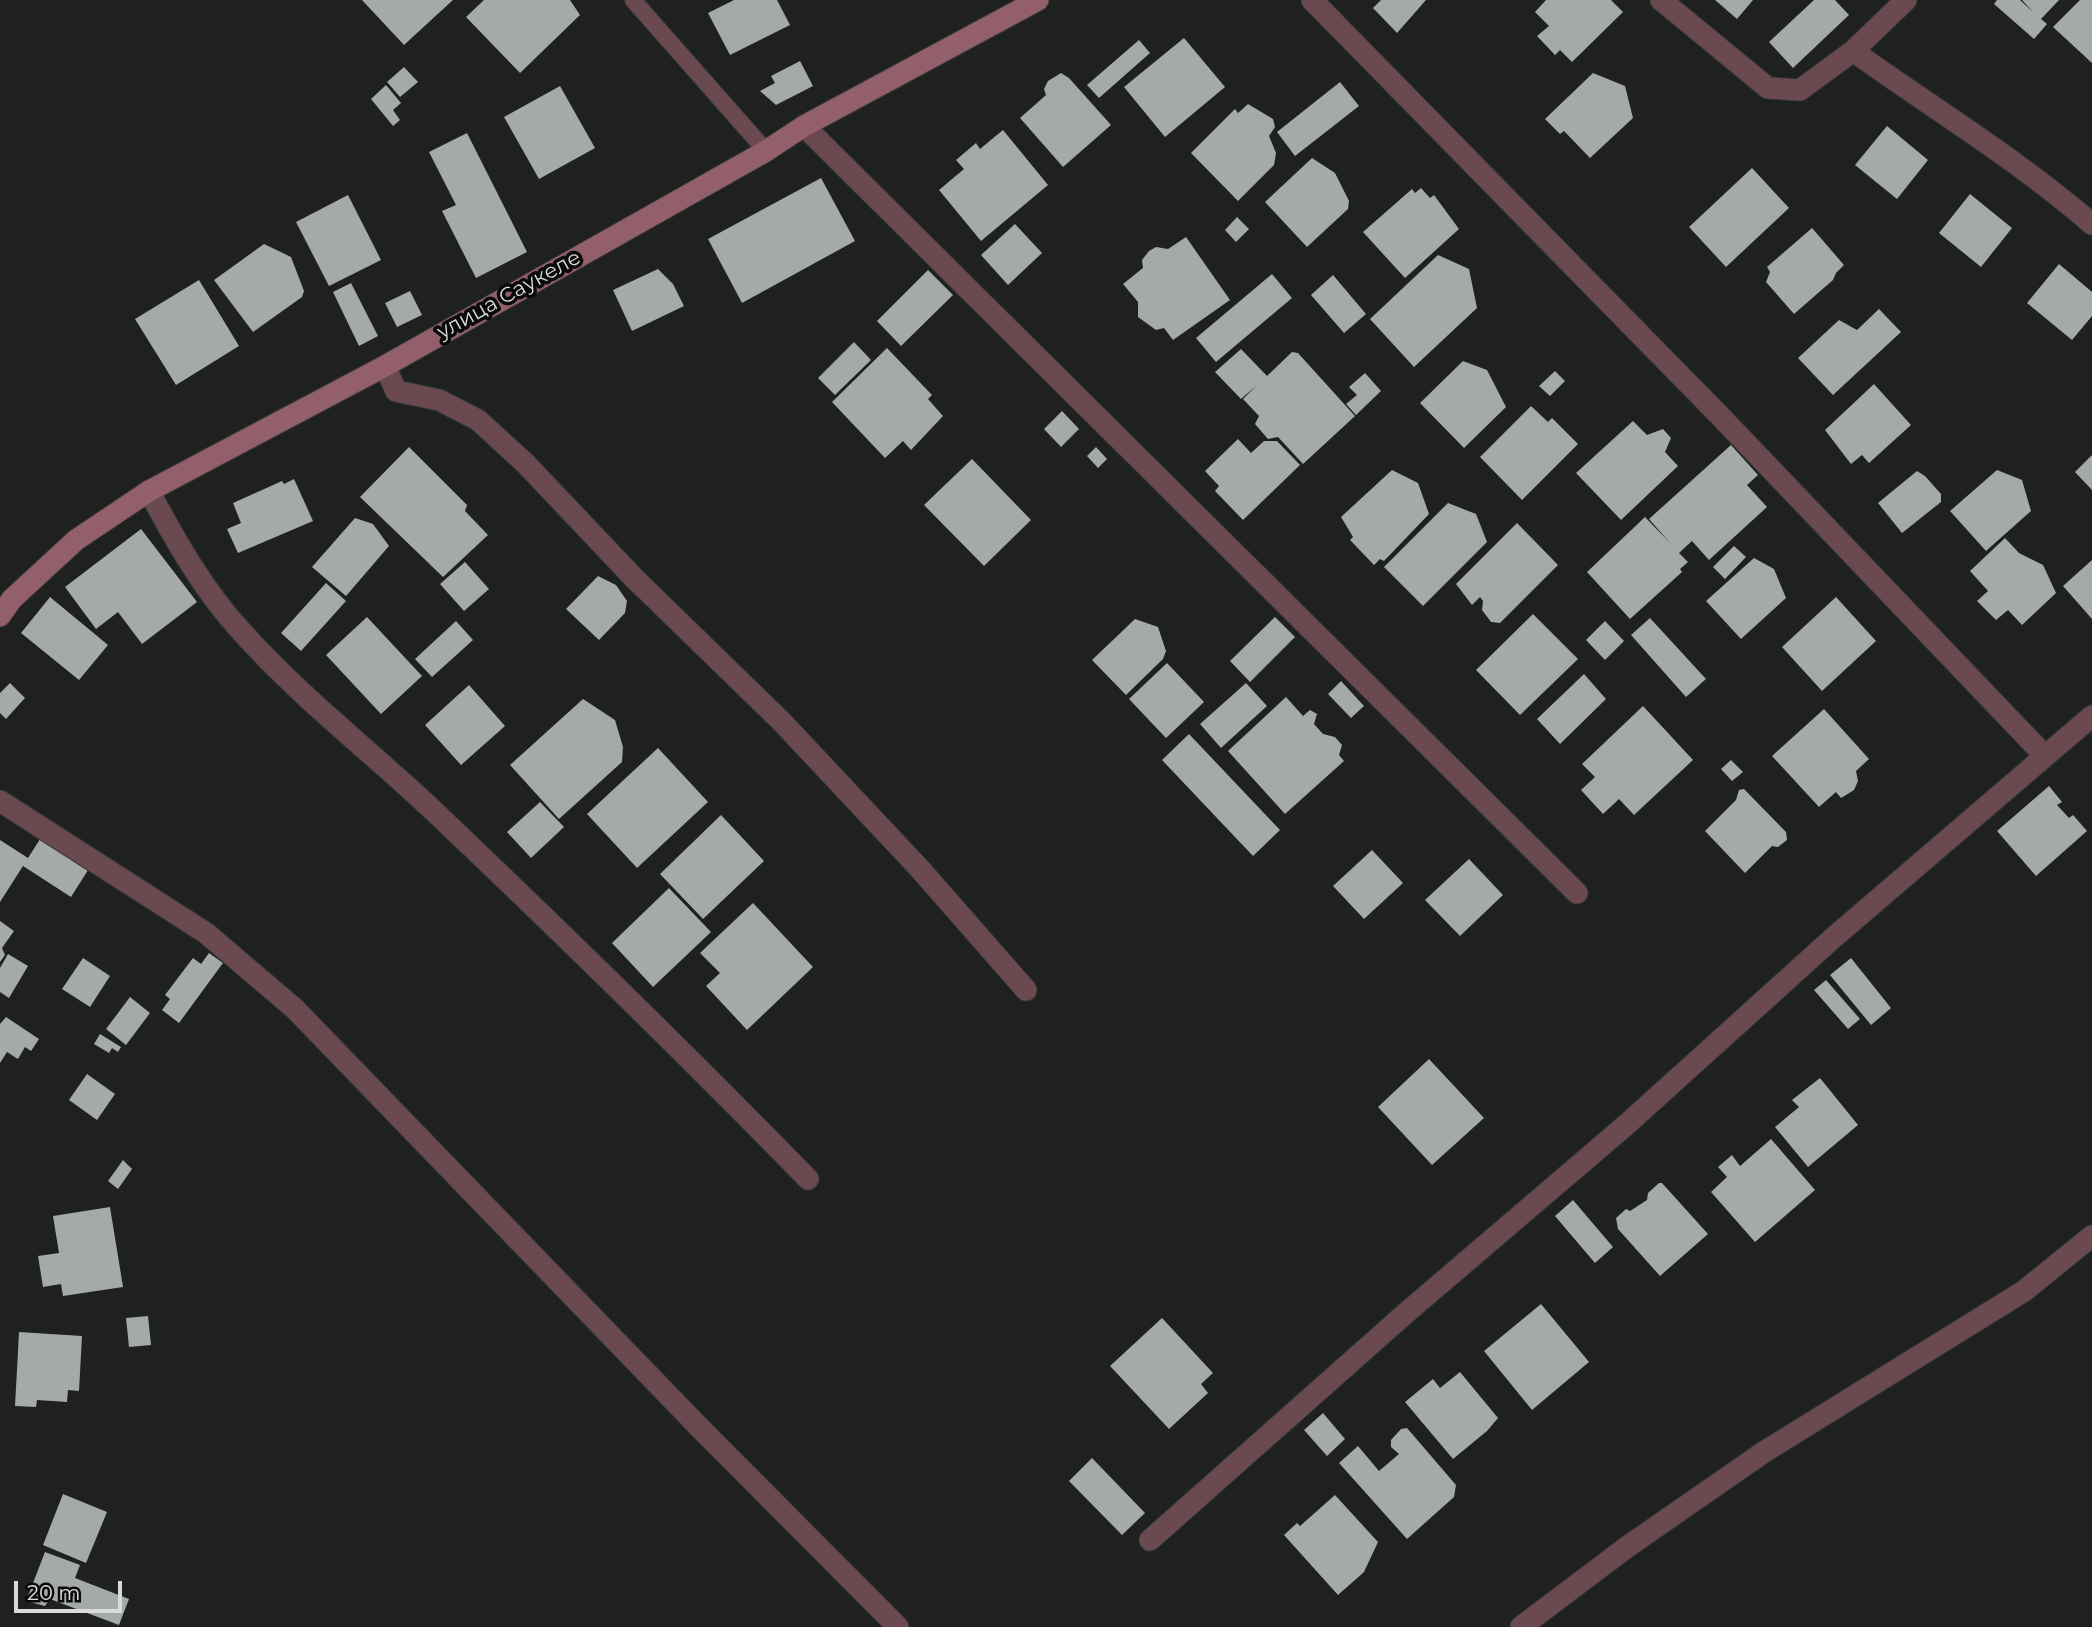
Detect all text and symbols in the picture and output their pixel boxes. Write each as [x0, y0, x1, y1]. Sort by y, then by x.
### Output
street label: улица Саукеле [433, 245, 585, 345]
scale bar [18, 1568, 126, 1612]
text: 20 m [27, 1580, 81, 1605]

